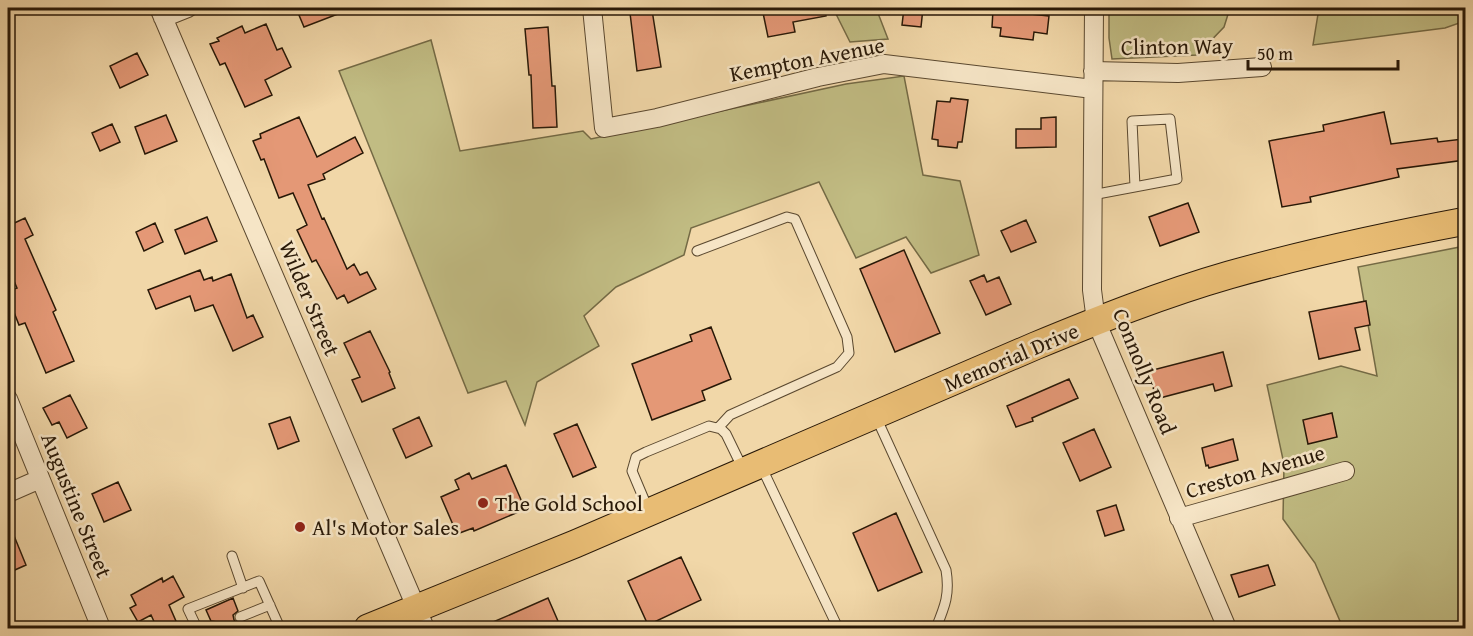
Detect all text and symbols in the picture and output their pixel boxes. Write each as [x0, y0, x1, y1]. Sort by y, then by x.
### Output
street label: Kempton Avenue [727, 28, 887, 90]
street label: Clinton Way [1121, 29, 1233, 63]
scale bar [1248, 33, 1398, 71]
text: 50 m [1257, 40, 1293, 67]
street label: Wilder Street [271, 235, 349, 361]
street label: Connolly Road [1105, 303, 1185, 439]
street label: Memorial Drive [939, 314, 1083, 400]
street label: Augustine Street [33, 428, 121, 583]
street label: Creston Avenue [1182, 436, 1328, 506]
place label: The Gold School [495, 487, 643, 519]
marker: The Gold School [476, 496, 490, 510]
place label: Al's Motor Sales [312, 511, 459, 543]
marker: Al's Motor Sales [293, 520, 307, 534]

